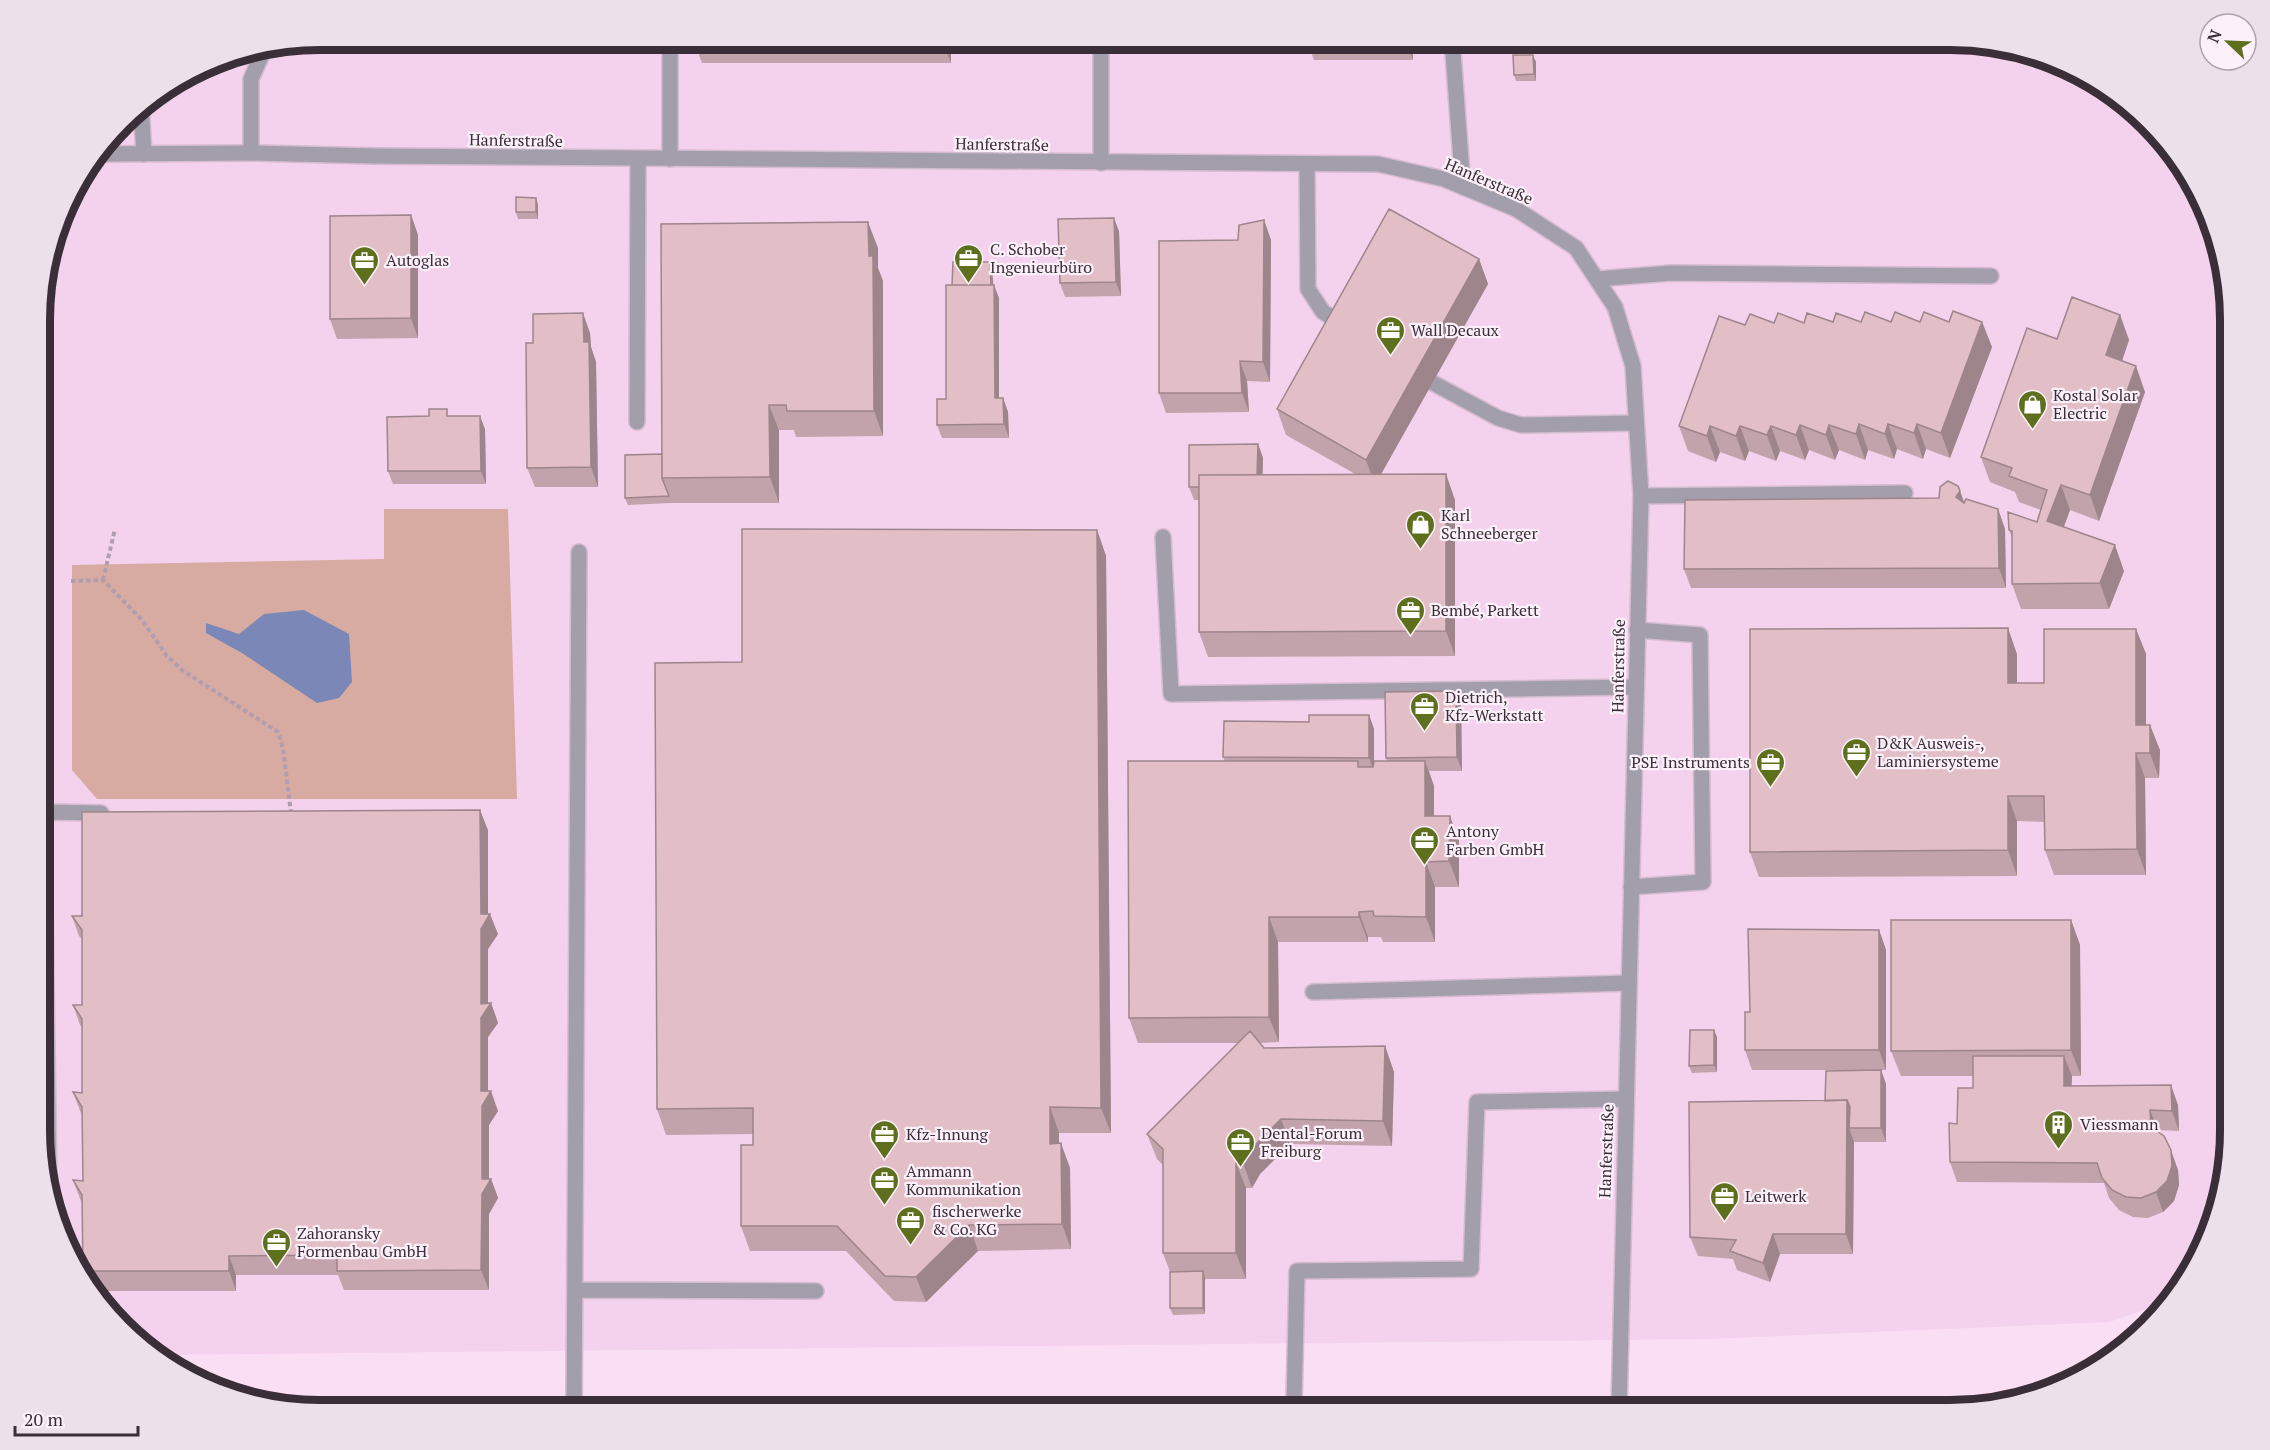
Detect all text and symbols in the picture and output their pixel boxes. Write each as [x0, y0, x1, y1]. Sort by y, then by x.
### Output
north arrow [2198, 12, 2258, 72]
text: N [2202, 26, 2227, 46]
street label: Hanferstraße [469, 128, 563, 152]
street label: Hanferstraße [955, 132, 1049, 156]
street label: Hanferstraße [1441, 153, 1537, 209]
place label: C. Schober Ingenieurbüro [990, 238, 1092, 278]
office icon: C. Schober Ingenieurbüro [953, 242, 985, 284]
office icon: Autoglas [349, 244, 381, 286]
place label: Autoglas [386, 249, 449, 271]
office icon: Wall Decaux [1374, 314, 1406, 356]
place label: Wall Decaux [1411, 319, 1500, 341]
place label: Kostal Solar Electric [2053, 384, 2138, 424]
shop icon: Kostal Solar Electric [2016, 388, 2048, 430]
place label: Karl Schneeberger [1441, 504, 1538, 544]
shop icon: Karl Schneeberger [1404, 508, 1436, 550]
office icon: Bembé, Parkett [1394, 594, 1426, 636]
place label: Bembé, Parkett [1431, 599, 1539, 621]
street label: Hanferstraße [1606, 619, 1630, 713]
place label: Dietrich, Kfz-Werkstatt [1445, 686, 1544, 726]
office icon: Dietrich, Kfz-Werkstatt [1408, 690, 1440, 732]
place label: D&K Ausweis-, Laminiersysteme [1877, 732, 1999, 772]
office icon: D&K Ausweis-, Laminiersysteme [1840, 736, 1872, 778]
office icon: PSE Instruments [1755, 746, 1787, 788]
place label: PSE Instruments [1631, 751, 1750, 773]
place label: Antony Farben GmbH [1446, 820, 1545, 860]
office icon: Antony Farben GmbH [1409, 824, 1441, 866]
street label: Hanferstraße [1593, 1104, 1619, 1198]
building icon: Viessmann [2043, 1108, 2075, 1150]
place label: Viessmann [2080, 1113, 2159, 1135]
office icon: Kfz-Innung [869, 1118, 901, 1160]
place label: Dental-Forum Freiburg [1261, 1122, 1362, 1162]
place label: Kfz-Innung [906, 1123, 988, 1145]
office icon: Dental-Forum Freiburg [1224, 1126, 1256, 1168]
place label: Ammann Kommunikation [906, 1160, 1021, 1200]
office icon: Ammann Kommunikation [869, 1164, 901, 1206]
office icon: Leitwerk [1708, 1180, 1740, 1222]
place label: Leitwerk [1745, 1185, 1807, 1207]
place label: fischerwerke & Co. KG [932, 1200, 1022, 1240]
office icon: fischerwerke & Co. KG [895, 1204, 927, 1246]
place label: Zahoransky Formenbau GmbH [297, 1222, 427, 1262]
office icon: Zahoransky Formenbau GmbH [260, 1226, 292, 1268]
scale bar [15, 1399, 138, 1437]
text: 20 m [24, 1407, 64, 1431]

